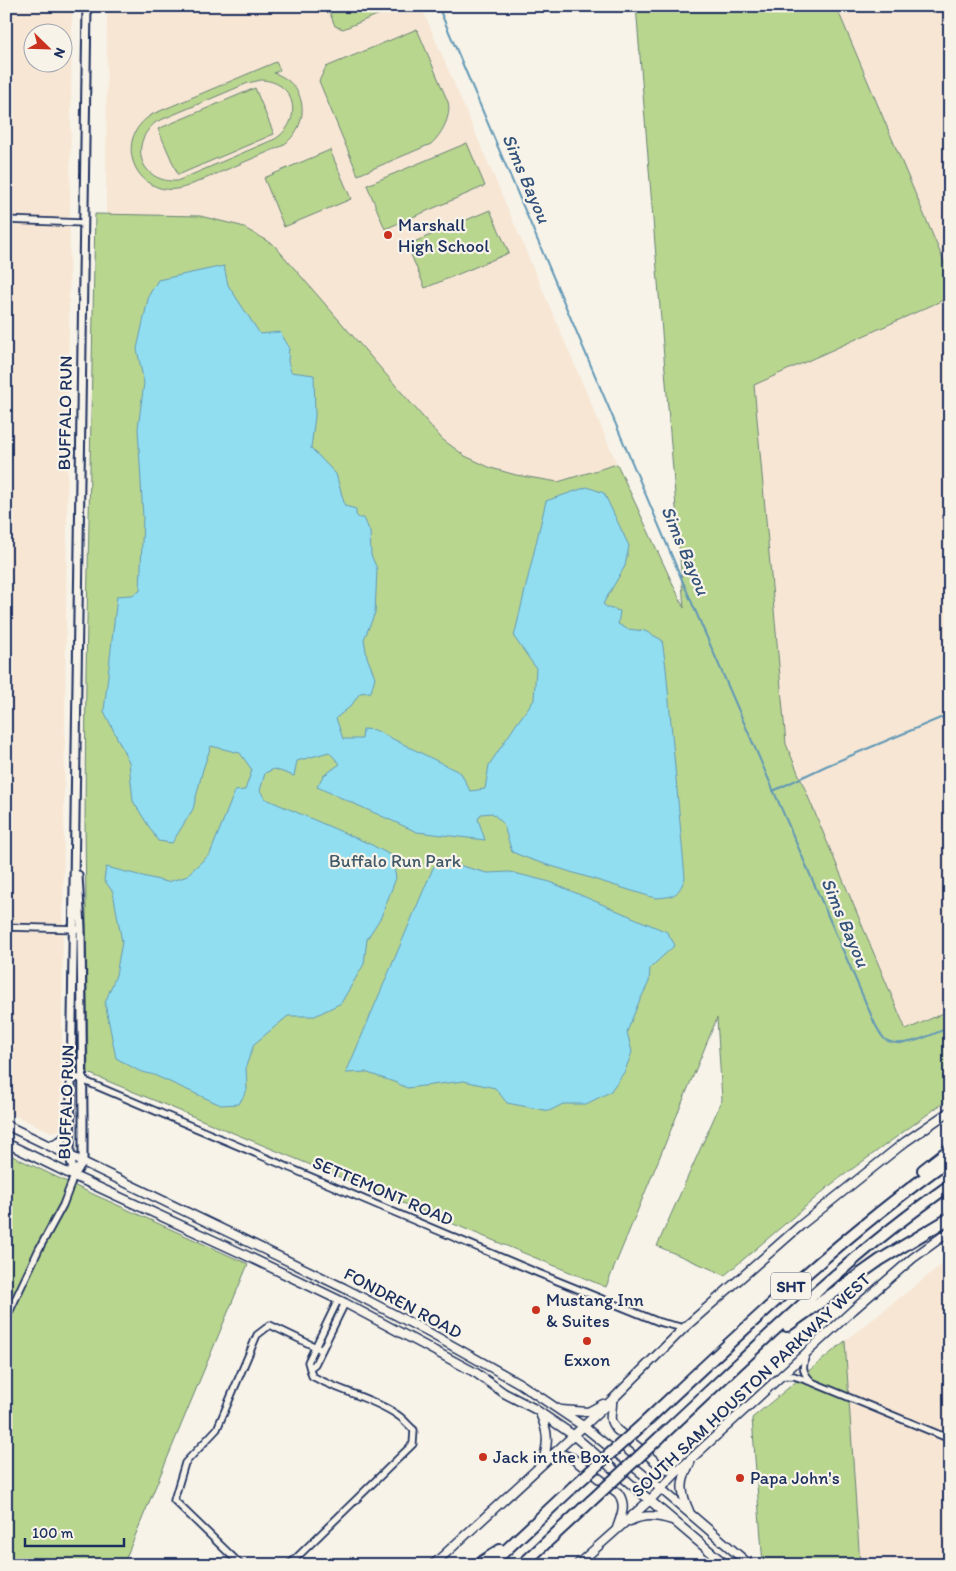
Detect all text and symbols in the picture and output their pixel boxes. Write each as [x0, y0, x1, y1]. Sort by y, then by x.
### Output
north arrow [22, 22, 72, 72]
text: N [50, 45, 69, 61]
water label: Sims Bayou [497, 130, 556, 227]
place label: Marshall High School [398, 214, 489, 257]
marker: Marshall High School [382, 229, 394, 241]
street label: BUFFALO RUN [53, 355, 77, 471]
water label: Sims Bayou [656, 502, 715, 599]
park label: Buffalo Run Park [329, 850, 462, 872]
water label: Sims Bayou [816, 874, 875, 971]
street label: BUFFALO RUN [53, 1044, 79, 1160]
street label: SETTEMONT ROAD [309, 1151, 457, 1231]
street label: FONDREN ROAD [340, 1263, 466, 1343]
street label: SOUTH SAM HOUSTON PARKWAY WEST [627, 1268, 875, 1502]
road number: SHT [771, 1272, 811, 1300]
place label: Mustang Inn & Suites [546, 1289, 644, 1332]
marker: Mustang Inn & Suites [530, 1304, 542, 1316]
marker: Exxon [581, 1335, 593, 1347]
place label: Exxon [564, 1349, 610, 1371]
place label: Jack in the Box [493, 1446, 610, 1468]
marker: Jack in the Box [477, 1451, 489, 1463]
place label: Papa John's [750, 1467, 840, 1489]
marker: Papa John's [734, 1472, 746, 1484]
scale bar [25, 1516, 124, 1548]
text: 100 m [32, 1524, 74, 1542]

